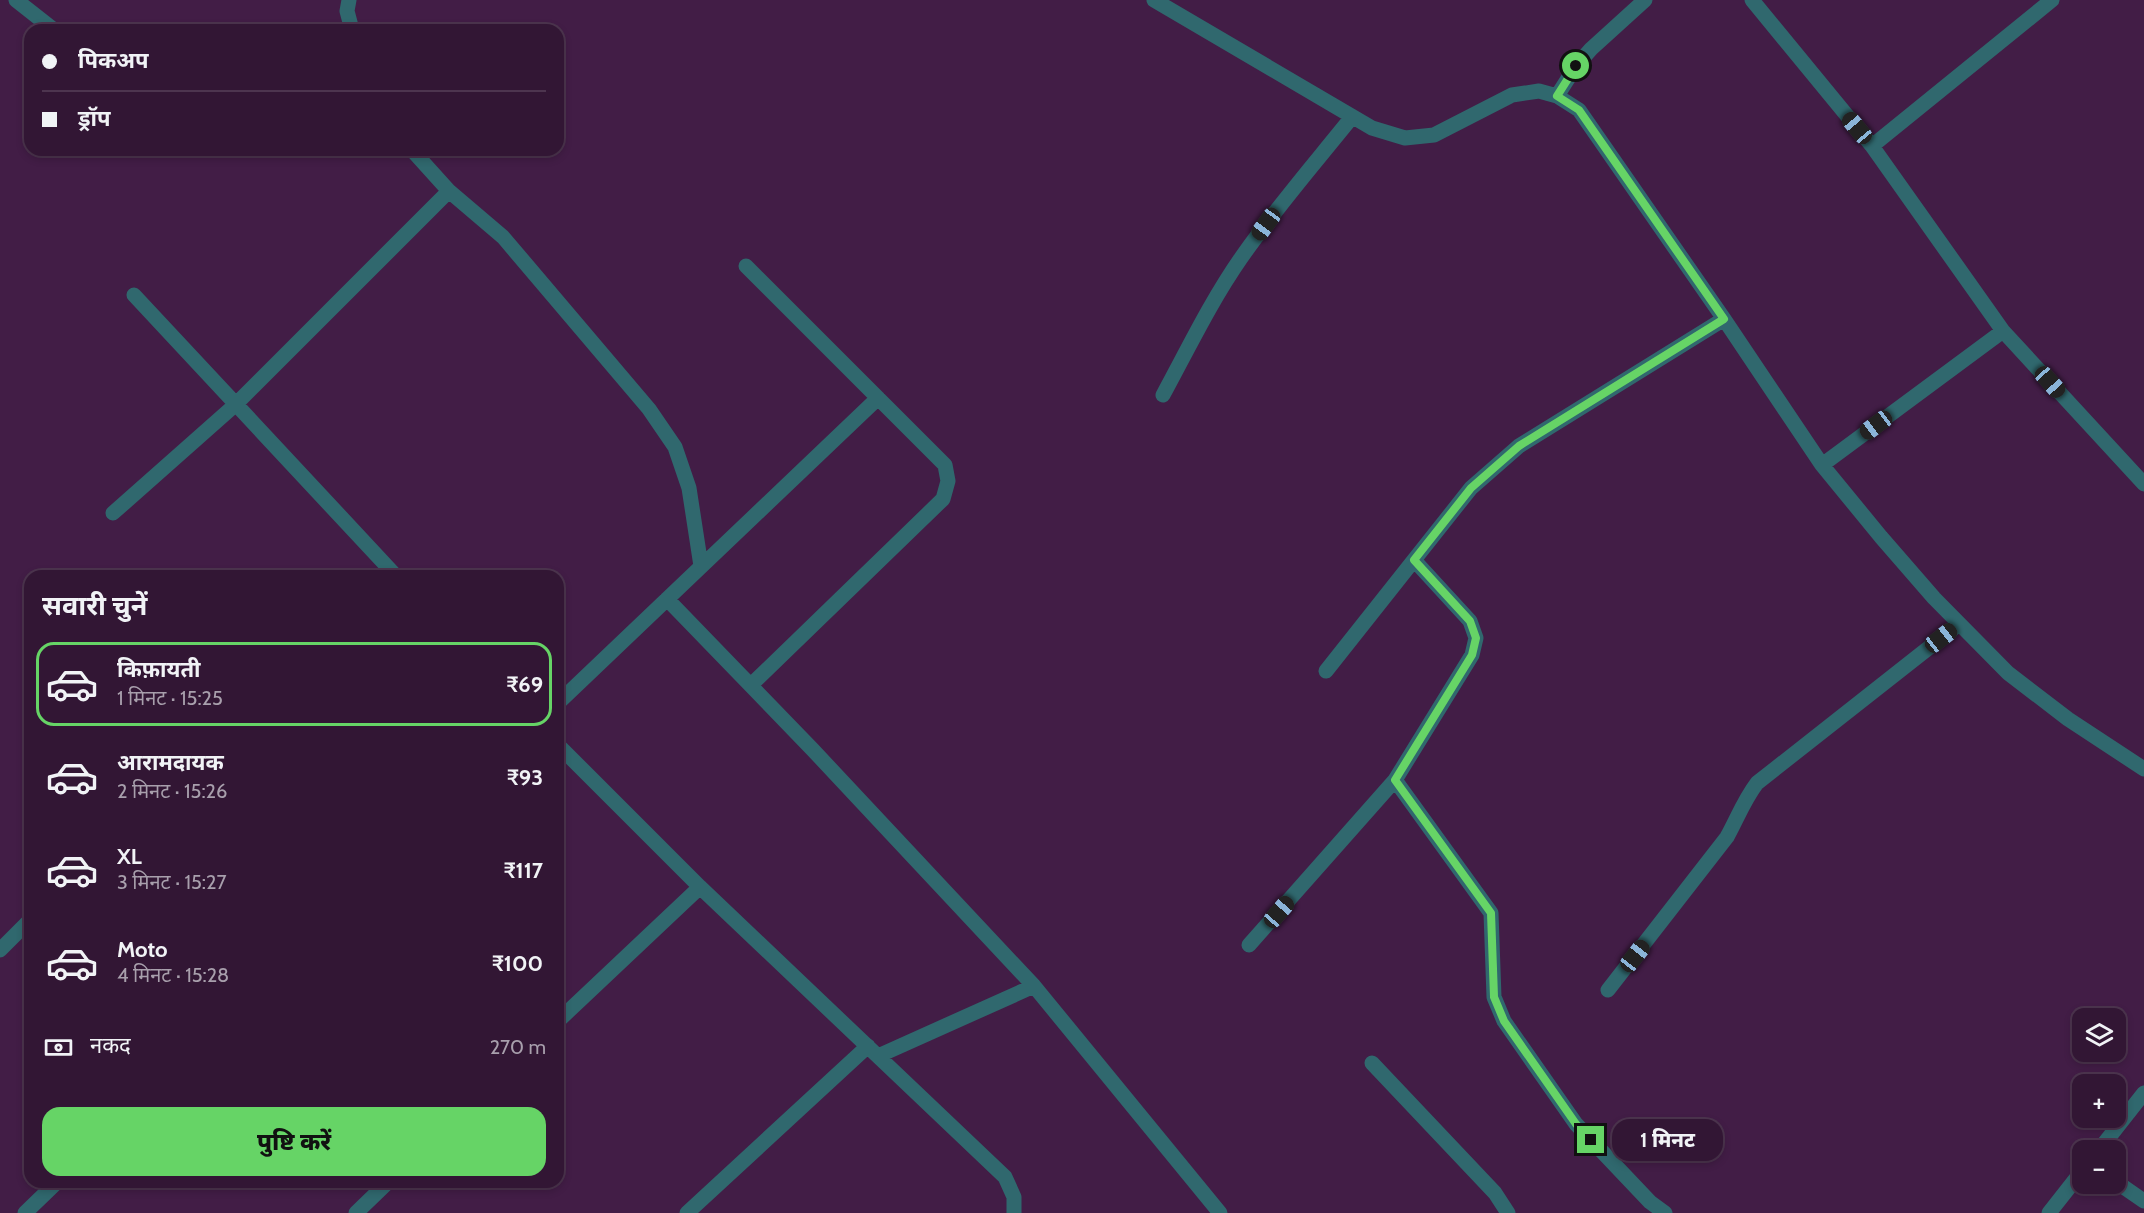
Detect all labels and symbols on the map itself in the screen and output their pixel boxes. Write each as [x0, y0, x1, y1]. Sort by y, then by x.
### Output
route start [1562, 52, 1589, 79]
car [1839, 108, 1875, 148]
car [1248, 204, 1284, 244]
car [2031, 363, 2069, 401]
car [1856, 407, 1896, 443]
car [1921, 620, 1961, 656]
car [1260, 893, 1298, 931]
car [1617, 936, 1653, 976]
callout: 1 मिनट [1612, 1119, 1723, 1161]
route end [1577, 1126, 1604, 1153]

